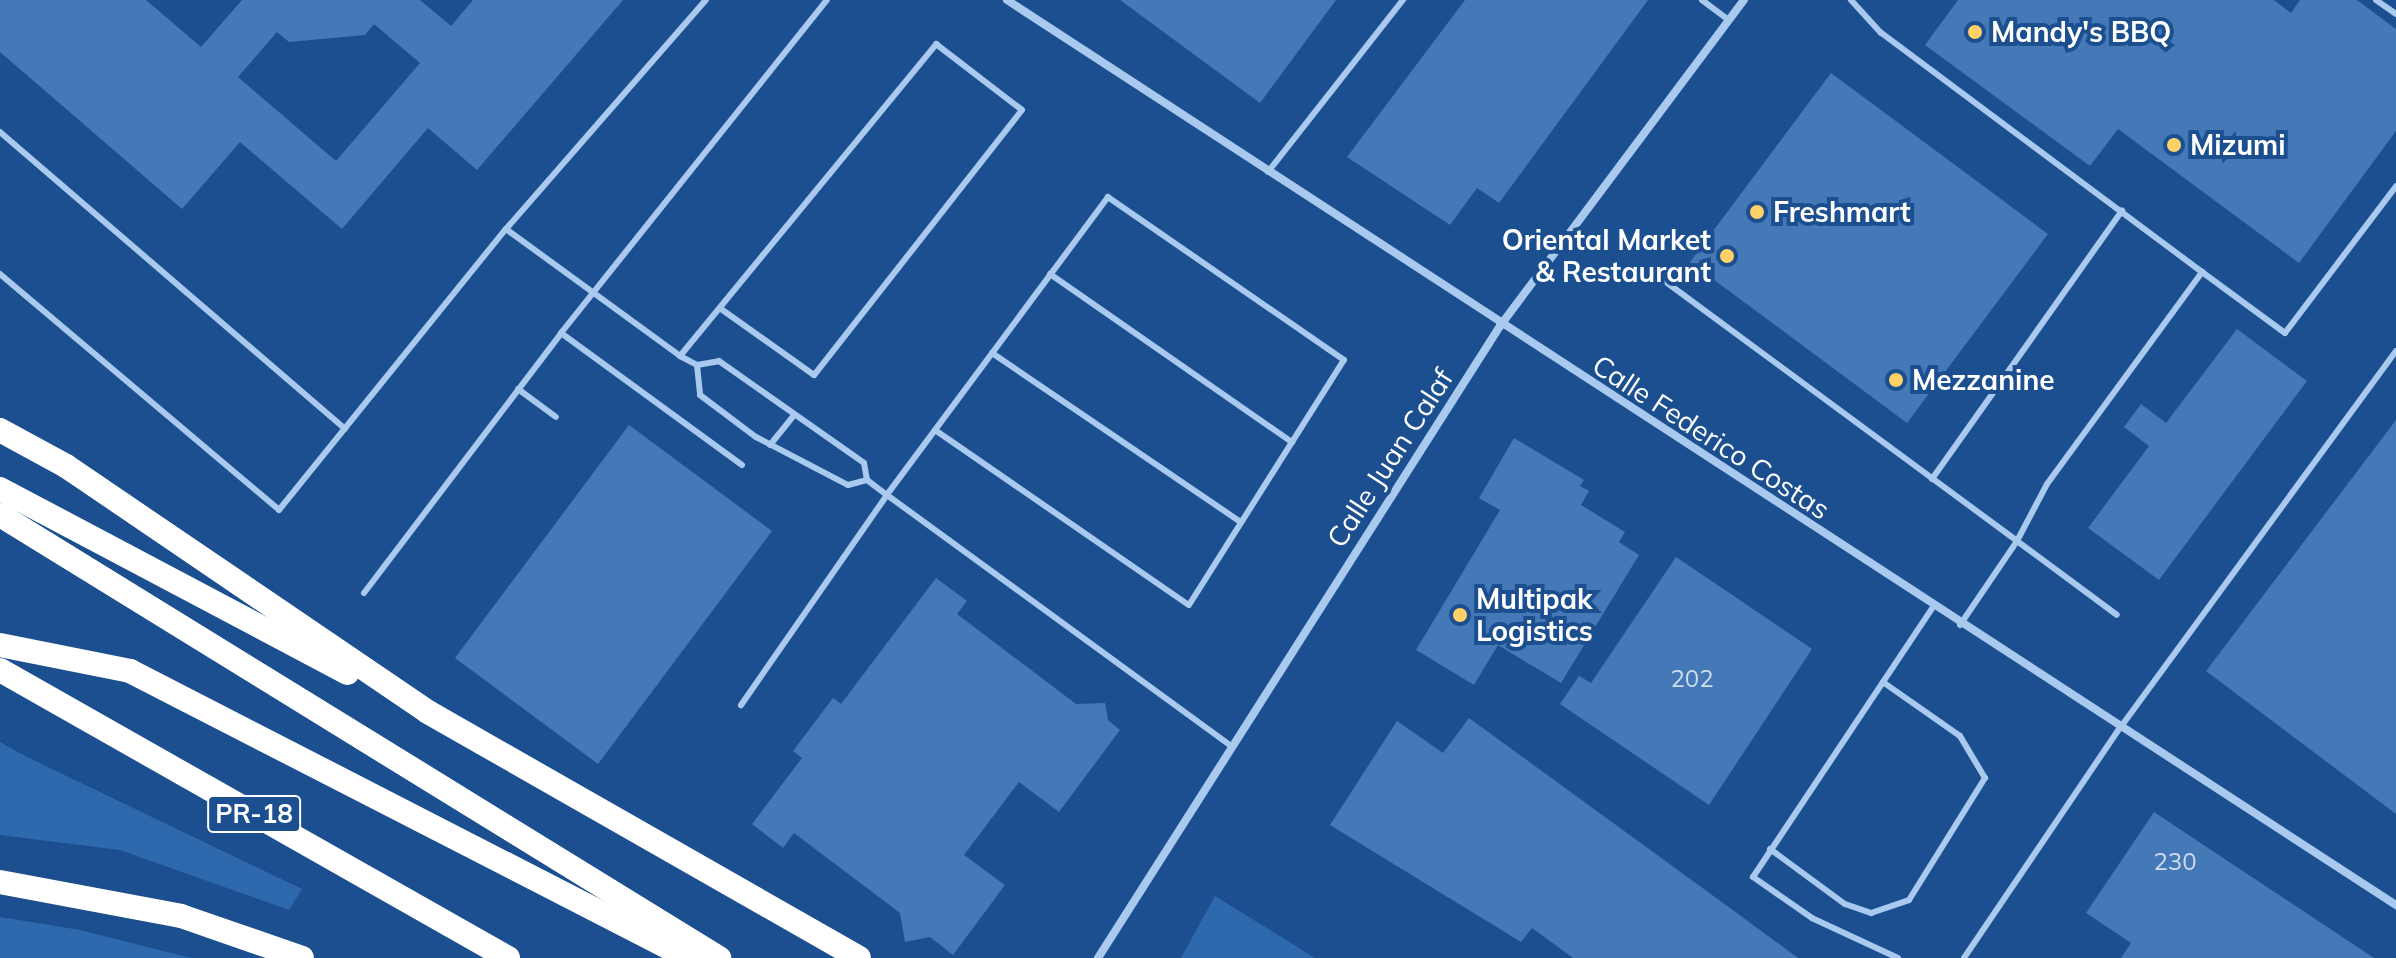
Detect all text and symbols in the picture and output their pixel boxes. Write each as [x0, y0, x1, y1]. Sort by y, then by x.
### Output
place label: Mandy's BBQ [1991, 15, 2171, 49]
marker: Mandy's BBQ [1966, 23, 1984, 41]
place label: Mizumi [2190, 128, 2286, 162]
marker: Mizumi [2165, 136, 2183, 154]
place label: Freshmart [1773, 195, 1911, 229]
marker: Freshmart [1748, 203, 1766, 221]
place label: Oriental Market & Restaurant [1502, 223, 1711, 289]
marker: Oriental Market & Restaurant [1718, 247, 1736, 265]
street label: Calle Federico Costas [1586, 348, 1836, 526]
street label: Calle Juan Calaf [1320, 363, 1460, 553]
place label: Mezzanine [1912, 363, 2055, 397]
marker: Mezzanine [1887, 371, 1905, 389]
place label: Multipak Logistics [1476, 582, 1593, 648]
marker: Multipak Logistics [1451, 606, 1469, 624]
house number: 202 [1670, 665, 1714, 693]
road number: PR-18 [206, 792, 302, 836]
house number: 230 [2153, 848, 2197, 876]

